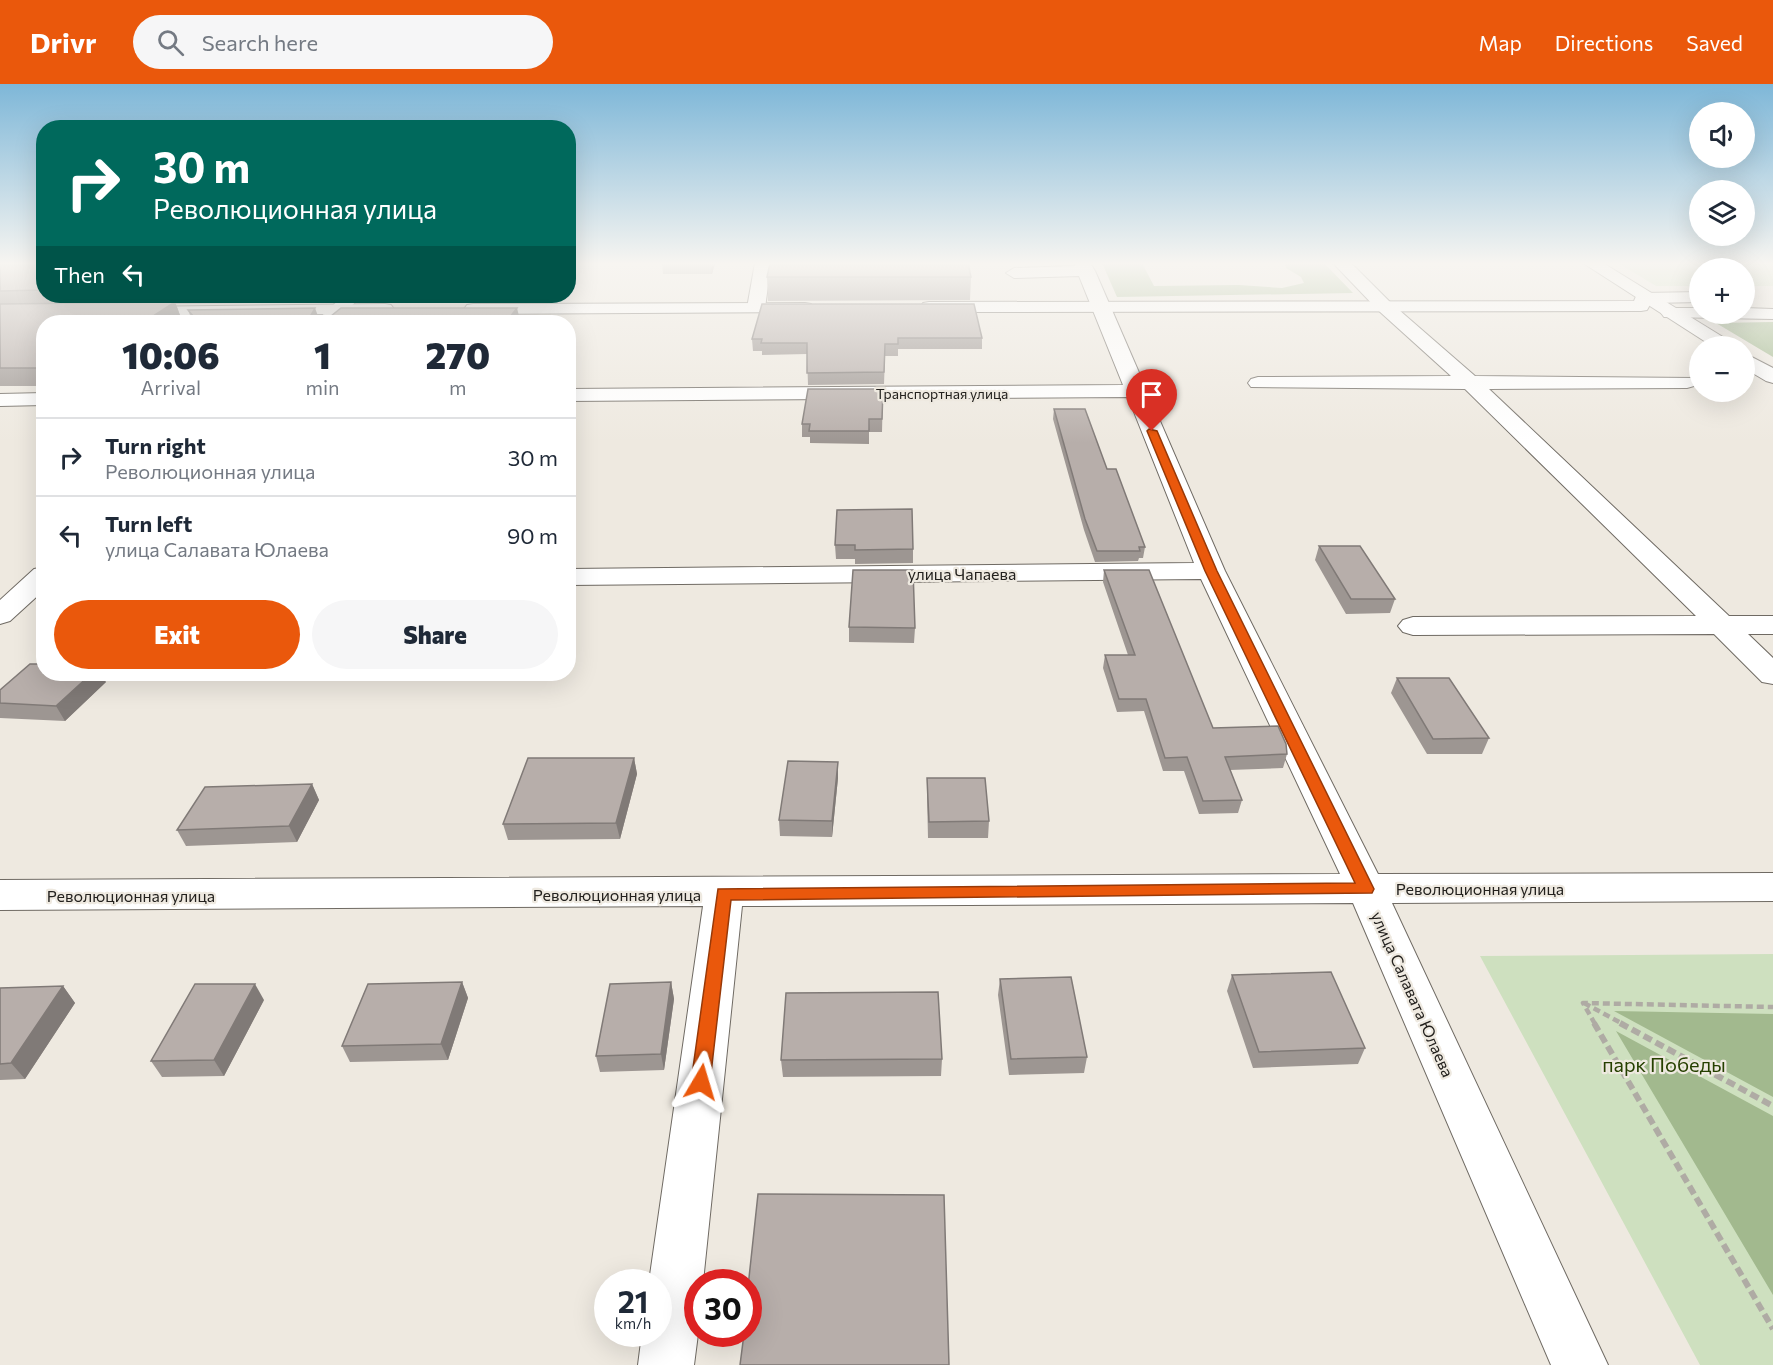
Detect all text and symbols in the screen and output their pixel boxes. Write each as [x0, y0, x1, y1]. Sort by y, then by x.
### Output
search box [133, 15, 553, 69]
text: Drivr [30, 25, 97, 59]
icon: search [154, 26, 187, 59]
text: Search here [202, 29, 318, 56]
text: Map [1479, 30, 1522, 55]
text: Directions [1555, 30, 1653, 55]
text: Saved [1686, 30, 1743, 55]
map controls [1689, 102, 1755, 402]
button: sound [1689, 102, 1755, 168]
text: 30 m [153, 140, 250, 192]
icon: right [54, 144, 132, 222]
button: layers [1689, 180, 1755, 246]
text: Революционная улица [153, 192, 437, 225]
icon: left [117, 258, 150, 291]
button: + [1689, 258, 1755, 324]
text: Then [54, 261, 105, 288]
text: 10:06 [122, 332, 220, 376]
text: 1 [314, 332, 331, 376]
text: 270 [425, 332, 490, 376]
button: − [1689, 336, 1755, 402]
pin [1126, 369, 1177, 431]
text: Arrival [140, 375, 201, 399]
text: min [305, 375, 340, 399]
text: m [449, 375, 466, 399]
icon: arrive [1135, 378, 1168, 411]
street label: Транспортная улица [876, 385, 1008, 402]
text: Turn right [105, 432, 206, 459]
icon: right [54, 441, 87, 474]
text: 30 m [508, 444, 558, 471]
text: Революционная улица [105, 459, 315, 483]
text: Turn left [105, 510, 192, 537]
icon: left [54, 519, 87, 552]
text: 90 m [507, 522, 558, 549]
text: улица Салавата Юлаева [105, 537, 329, 561]
street label: улица Чапаева [908, 564, 1016, 583]
button: Exit [54, 600, 300, 669]
button: Share [312, 600, 558, 669]
street label: Революционная улица [1396, 879, 1564, 898]
street label: Революционная улица [533, 885, 701, 904]
street label: Революционная улица [47, 886, 215, 905]
street label: улица Салавата Юлаева [1368, 908, 1458, 1080]
position arrow [669, 1050, 733, 1114]
park label: парк Победы [1602, 1052, 1726, 1076]
speed limit sign: 30 [684, 1269, 762, 1347]
text: 21 [618, 1282, 648, 1319]
text: km/h [615, 1314, 651, 1332]

